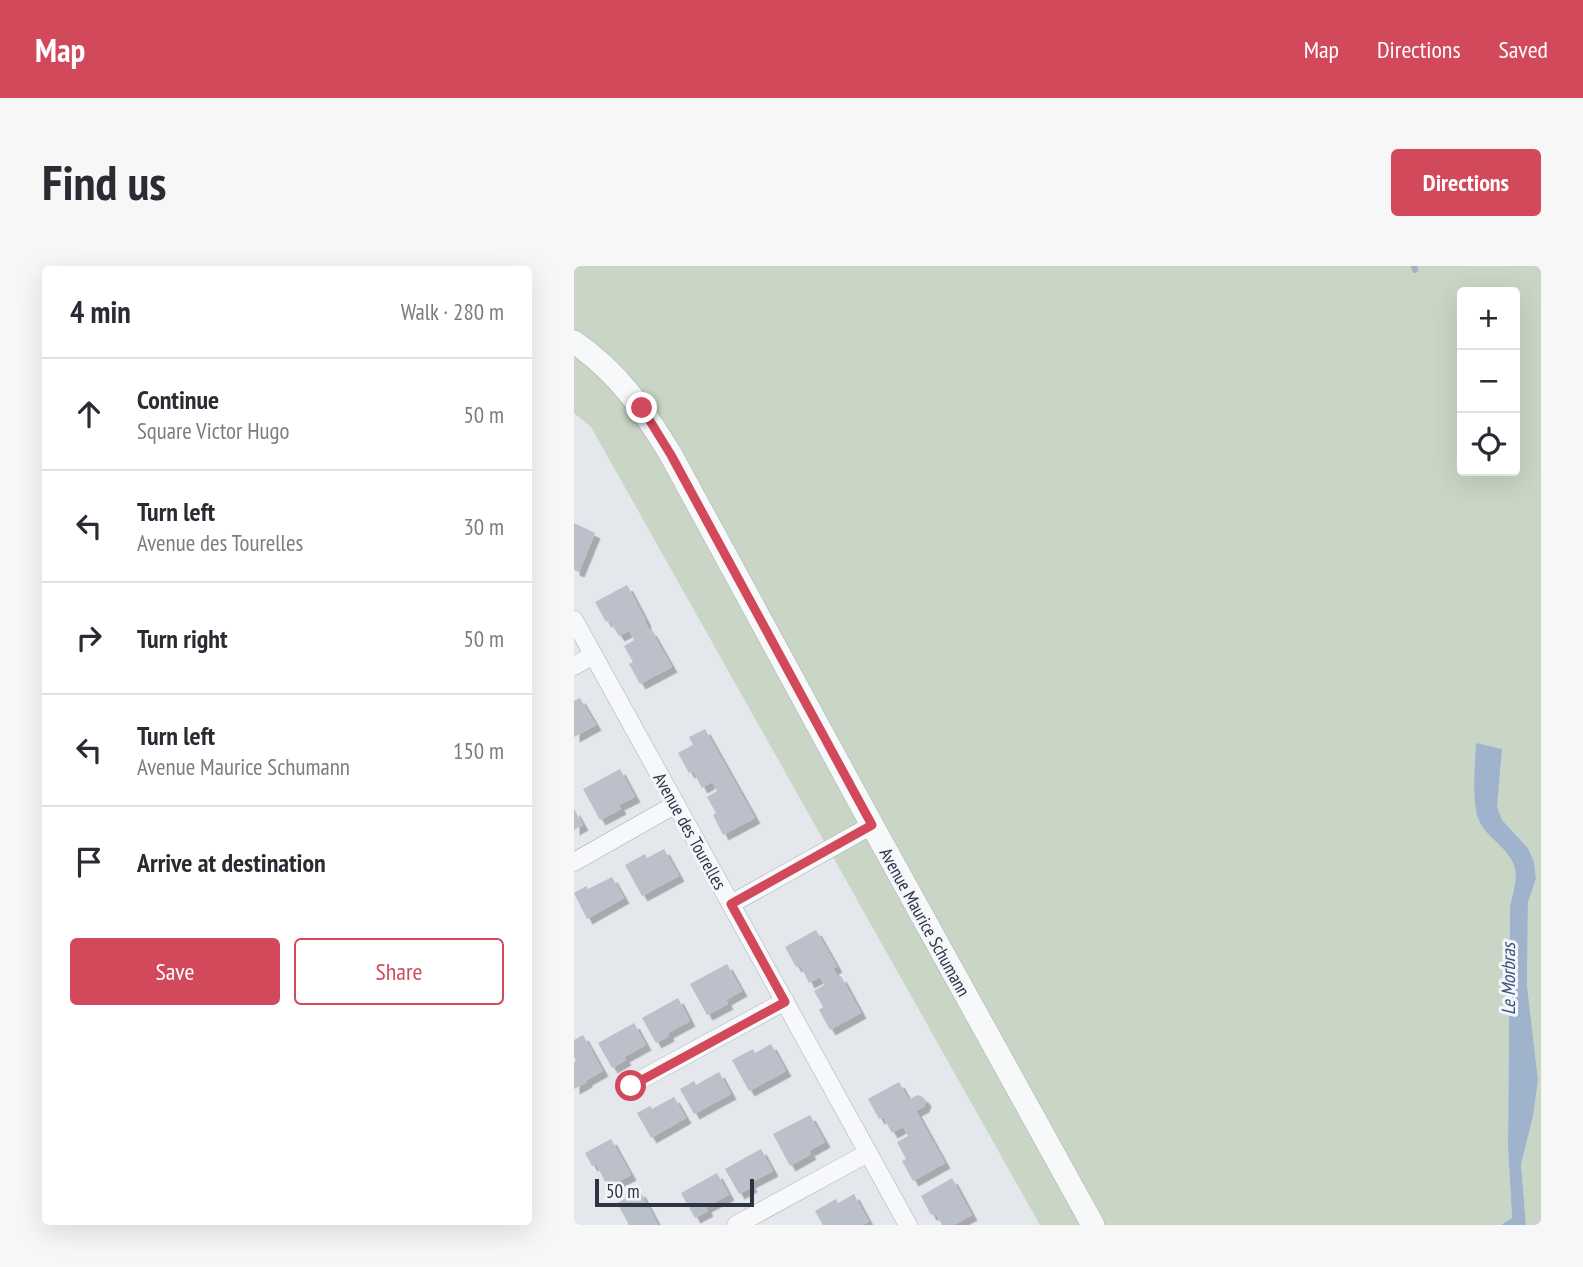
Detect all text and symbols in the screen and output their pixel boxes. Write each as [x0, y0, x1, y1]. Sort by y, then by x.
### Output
text: Map [35, 28, 85, 71]
text: Map [1304, 34, 1339, 65]
text: Directions [1377, 34, 1461, 65]
text: Saved [1499, 34, 1548, 65]
button: Directions [1391, 149, 1541, 216]
text: Find us [42, 150, 166, 214]
map controls [1457, 287, 1520, 476]
button: + [1457, 287, 1520, 350]
text: 4 min [70, 292, 131, 331]
text: Walk · 280 m [401, 297, 504, 326]
button: − [1457, 350, 1520, 413]
text: Continue [137, 383, 219, 416]
route end [626, 392, 657, 423]
icon: ahead [70, 395, 108, 433]
text: 50 m [463, 400, 504, 429]
button: locate [1457, 413, 1520, 476]
text: Square Victor Hugo [137, 416, 289, 445]
text: Turn left [137, 495, 215, 528]
icon: left [70, 507, 108, 545]
text: 30 m [463, 512, 504, 541]
text: Avenue des Tourelles [137, 528, 303, 557]
icon: right [70, 619, 108, 657]
text: Turn right [137, 622, 228, 655]
text: 50 m [463, 624, 504, 653]
text: Turn left [137, 719, 215, 752]
icon: left [70, 731, 108, 769]
text: 150 m [453, 736, 504, 765]
text: Avenue Maurice Schumann [137, 752, 350, 781]
street label: Avenue des Tourelles [648, 769, 732, 893]
icon: arrive [70, 843, 108, 881]
street label: Avenue Maurice Schumann [875, 844, 975, 1000]
text: Arrive at destination [137, 846, 326, 879]
button: Save [70, 938, 280, 1005]
button: Share [294, 938, 504, 1005]
water label: Le Morbras [1496, 941, 1520, 1015]
route start [615, 1070, 646, 1101]
scale bar [595, 1176, 754, 1208]
text: 50 m [606, 1179, 640, 1203]

